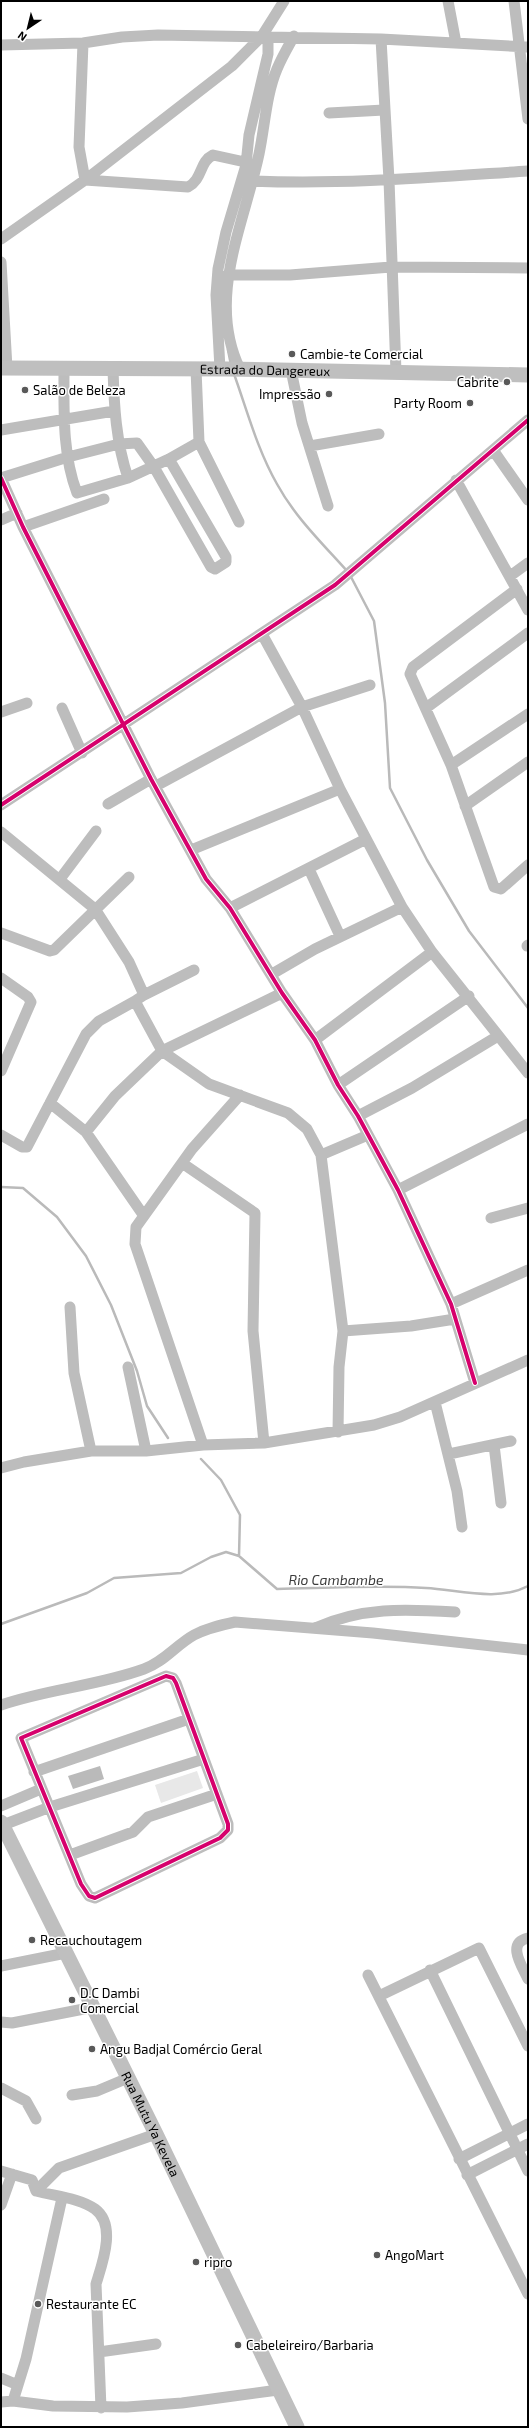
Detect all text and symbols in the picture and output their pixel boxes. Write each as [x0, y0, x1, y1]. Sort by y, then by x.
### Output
north arrow [8, 8, 48, 48]
text: N [15, 29, 29, 44]
place label: Cambie-te Comercial [300, 346, 423, 362]
marker: Cambie-te Comercial [287, 349, 297, 359]
street label: Estrada do Dangereux [200, 361, 330, 379]
place label: Cabrite [457, 374, 499, 390]
marker: Cabrite [502, 377, 512, 387]
place label: Salão de Beleza [33, 382, 126, 398]
marker: Salão de Beleza [20, 385, 30, 395]
place label: Impressão [259, 386, 321, 402]
marker: Impressão [324, 389, 334, 399]
place label: Party Room [393, 395, 462, 411]
marker: Party Room [465, 398, 475, 408]
water label: Rio Cambambe [288, 1571, 384, 1588]
place label: Recauchoutagem [40, 1932, 142, 1948]
marker: Recauchoutagem [27, 1935, 37, 1945]
place label: D.C Dambi Comercial [80, 1985, 140, 2016]
marker: D.C Dambi Comercial [67, 1995, 77, 2005]
place label: Angu Badjal Comércio Geral [100, 2041, 262, 2057]
marker: Angu Badjal Comércio Geral [87, 2044, 97, 2054]
street label: Rua Mutu Ya Kevela [118, 2069, 183, 2179]
place label: AngoMart [385, 2247, 444, 2263]
marker: AngoMart [372, 2250, 382, 2260]
place label: ripro [204, 2254, 232, 2270]
marker: ripro [191, 2257, 201, 2267]
place label: Restaurante EC [46, 2296, 136, 2312]
marker: Restaurante EC [33, 2299, 43, 2309]
place label: Cabeleireiro/Barbaria [246, 2337, 374, 2353]
marker: Cabeleireiro/Barbaria [233, 2340, 243, 2350]

